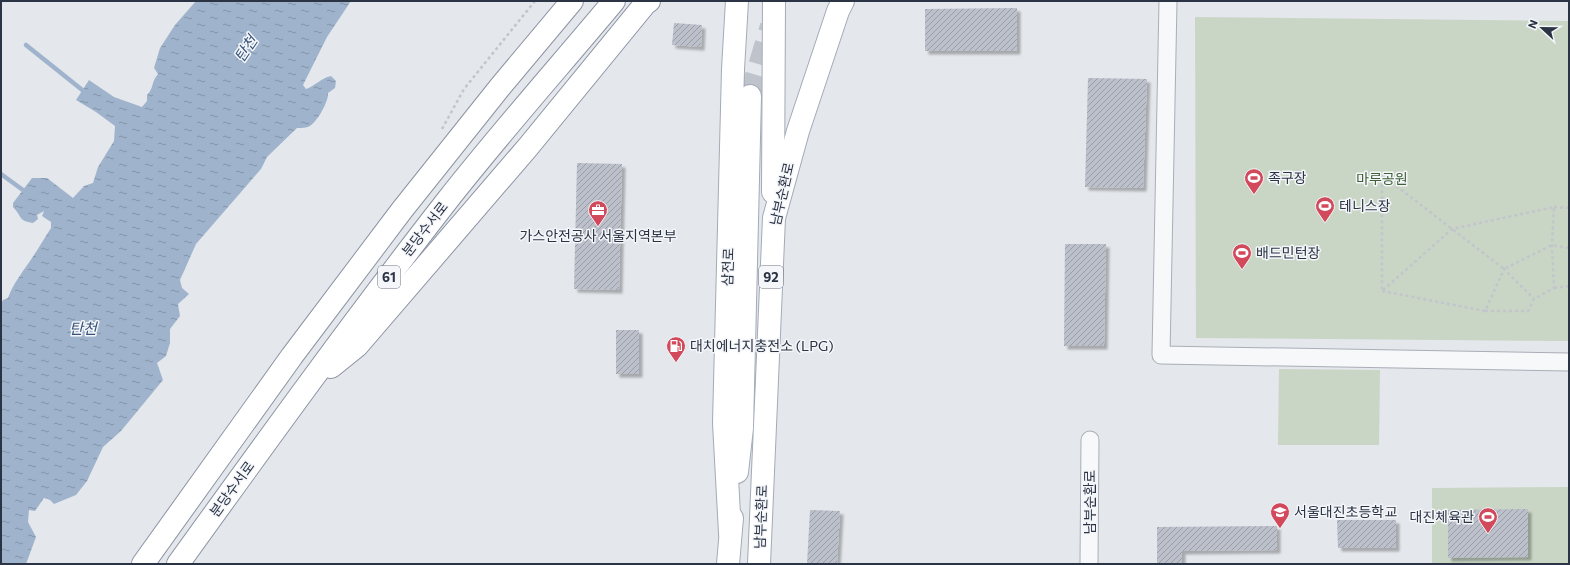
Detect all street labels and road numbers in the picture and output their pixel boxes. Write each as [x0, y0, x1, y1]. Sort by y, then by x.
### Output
street label: 남부순환로 [766, 160, 797, 227]
street label: 분당수서로 [398, 198, 451, 259]
street label: 삼전로 [718, 247, 737, 287]
road number: 61 [378, 266, 400, 288]
road number: 92 [759, 266, 783, 288]
street label: 분당수서로 [206, 458, 257, 520]
street label: 남부순환로 [1081, 470, 1098, 534]
street label: 남부순환로 [751, 484, 770, 549]

